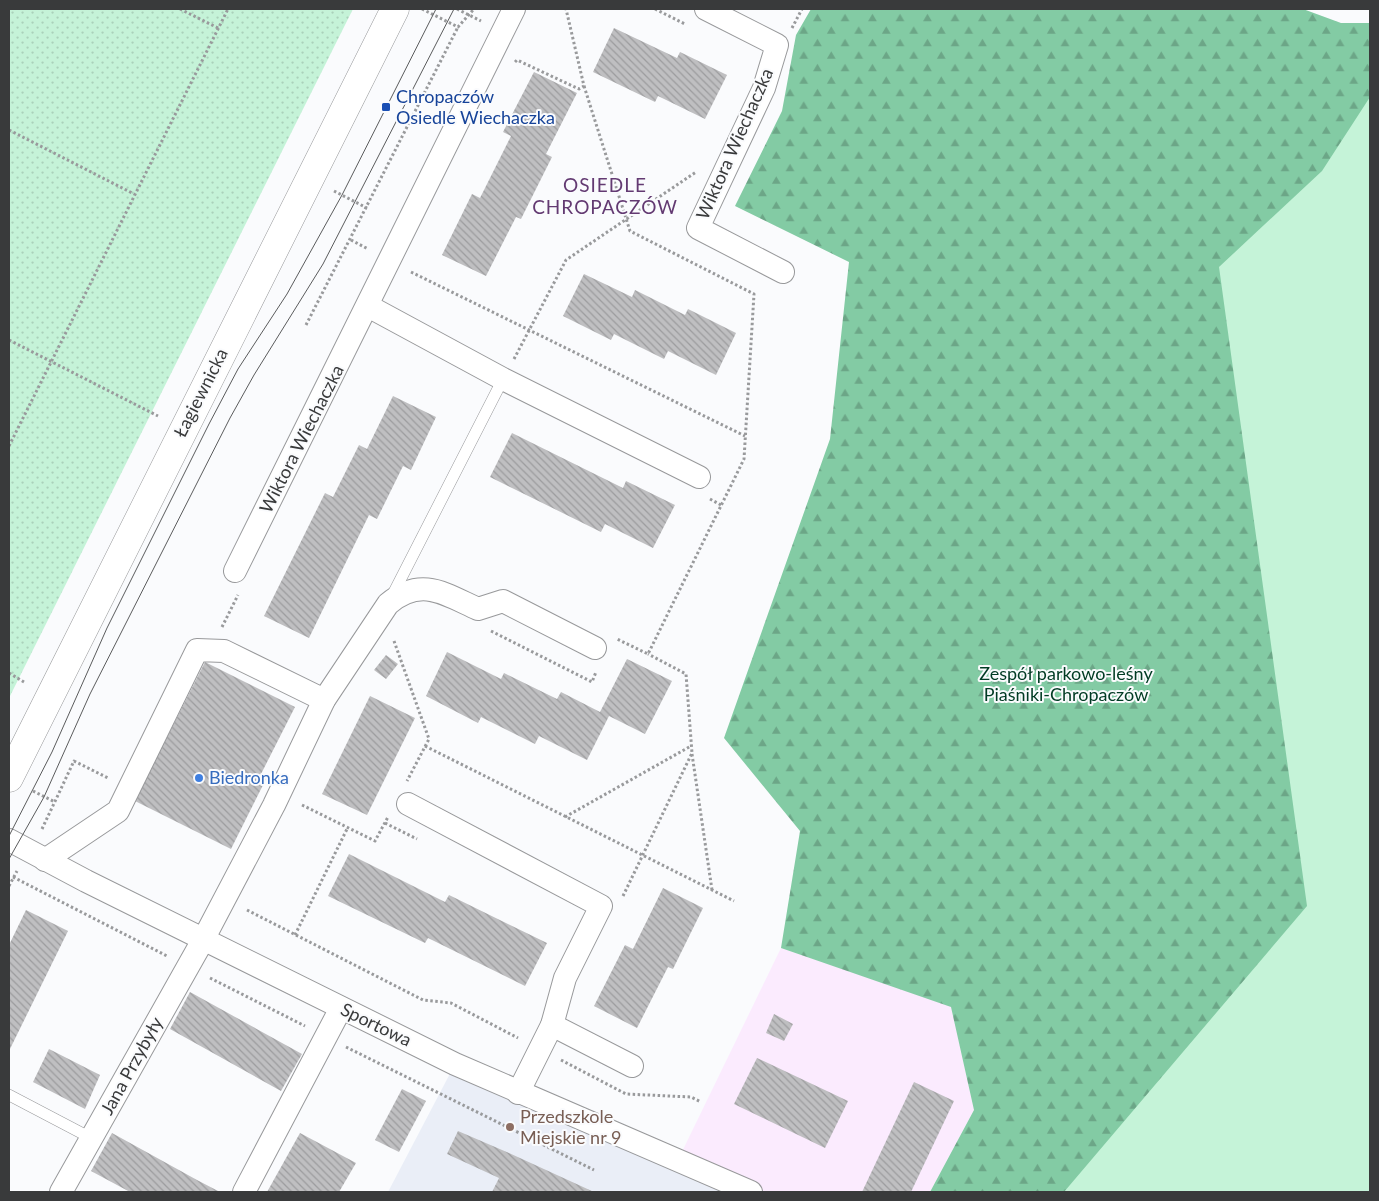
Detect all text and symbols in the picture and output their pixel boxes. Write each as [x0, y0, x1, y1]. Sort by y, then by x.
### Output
street label: Wiktora Wiechaczka [691, 65, 777, 223]
place label: Chropaczów Osiedle Wiechaczka [396, 85, 555, 128]
marker: Chropaczów Osiedle Wiechaczka [380, 101, 392, 113]
district label: OSIEDLE CHROPACZÓW [532, 173, 678, 218]
street label: Łagiewnicka [168, 344, 232, 441]
street label: Wiktora Wiechaczka [254, 361, 348, 516]
park label: Zespół parkowo-leśny Piaśniki-Chropaczów [979, 662, 1153, 705]
place label: Biedronka [209, 766, 289, 788]
marker: Biedronka [193, 772, 205, 784]
street label: Sportowa [338, 998, 415, 1051]
street label: Jana Przybyły [95, 1012, 167, 1118]
place label: Przedszkole Miejskie nr 9 [520, 1105, 621, 1148]
marker: Przedszkole Miejskie nr 9 [504, 1121, 516, 1133]

